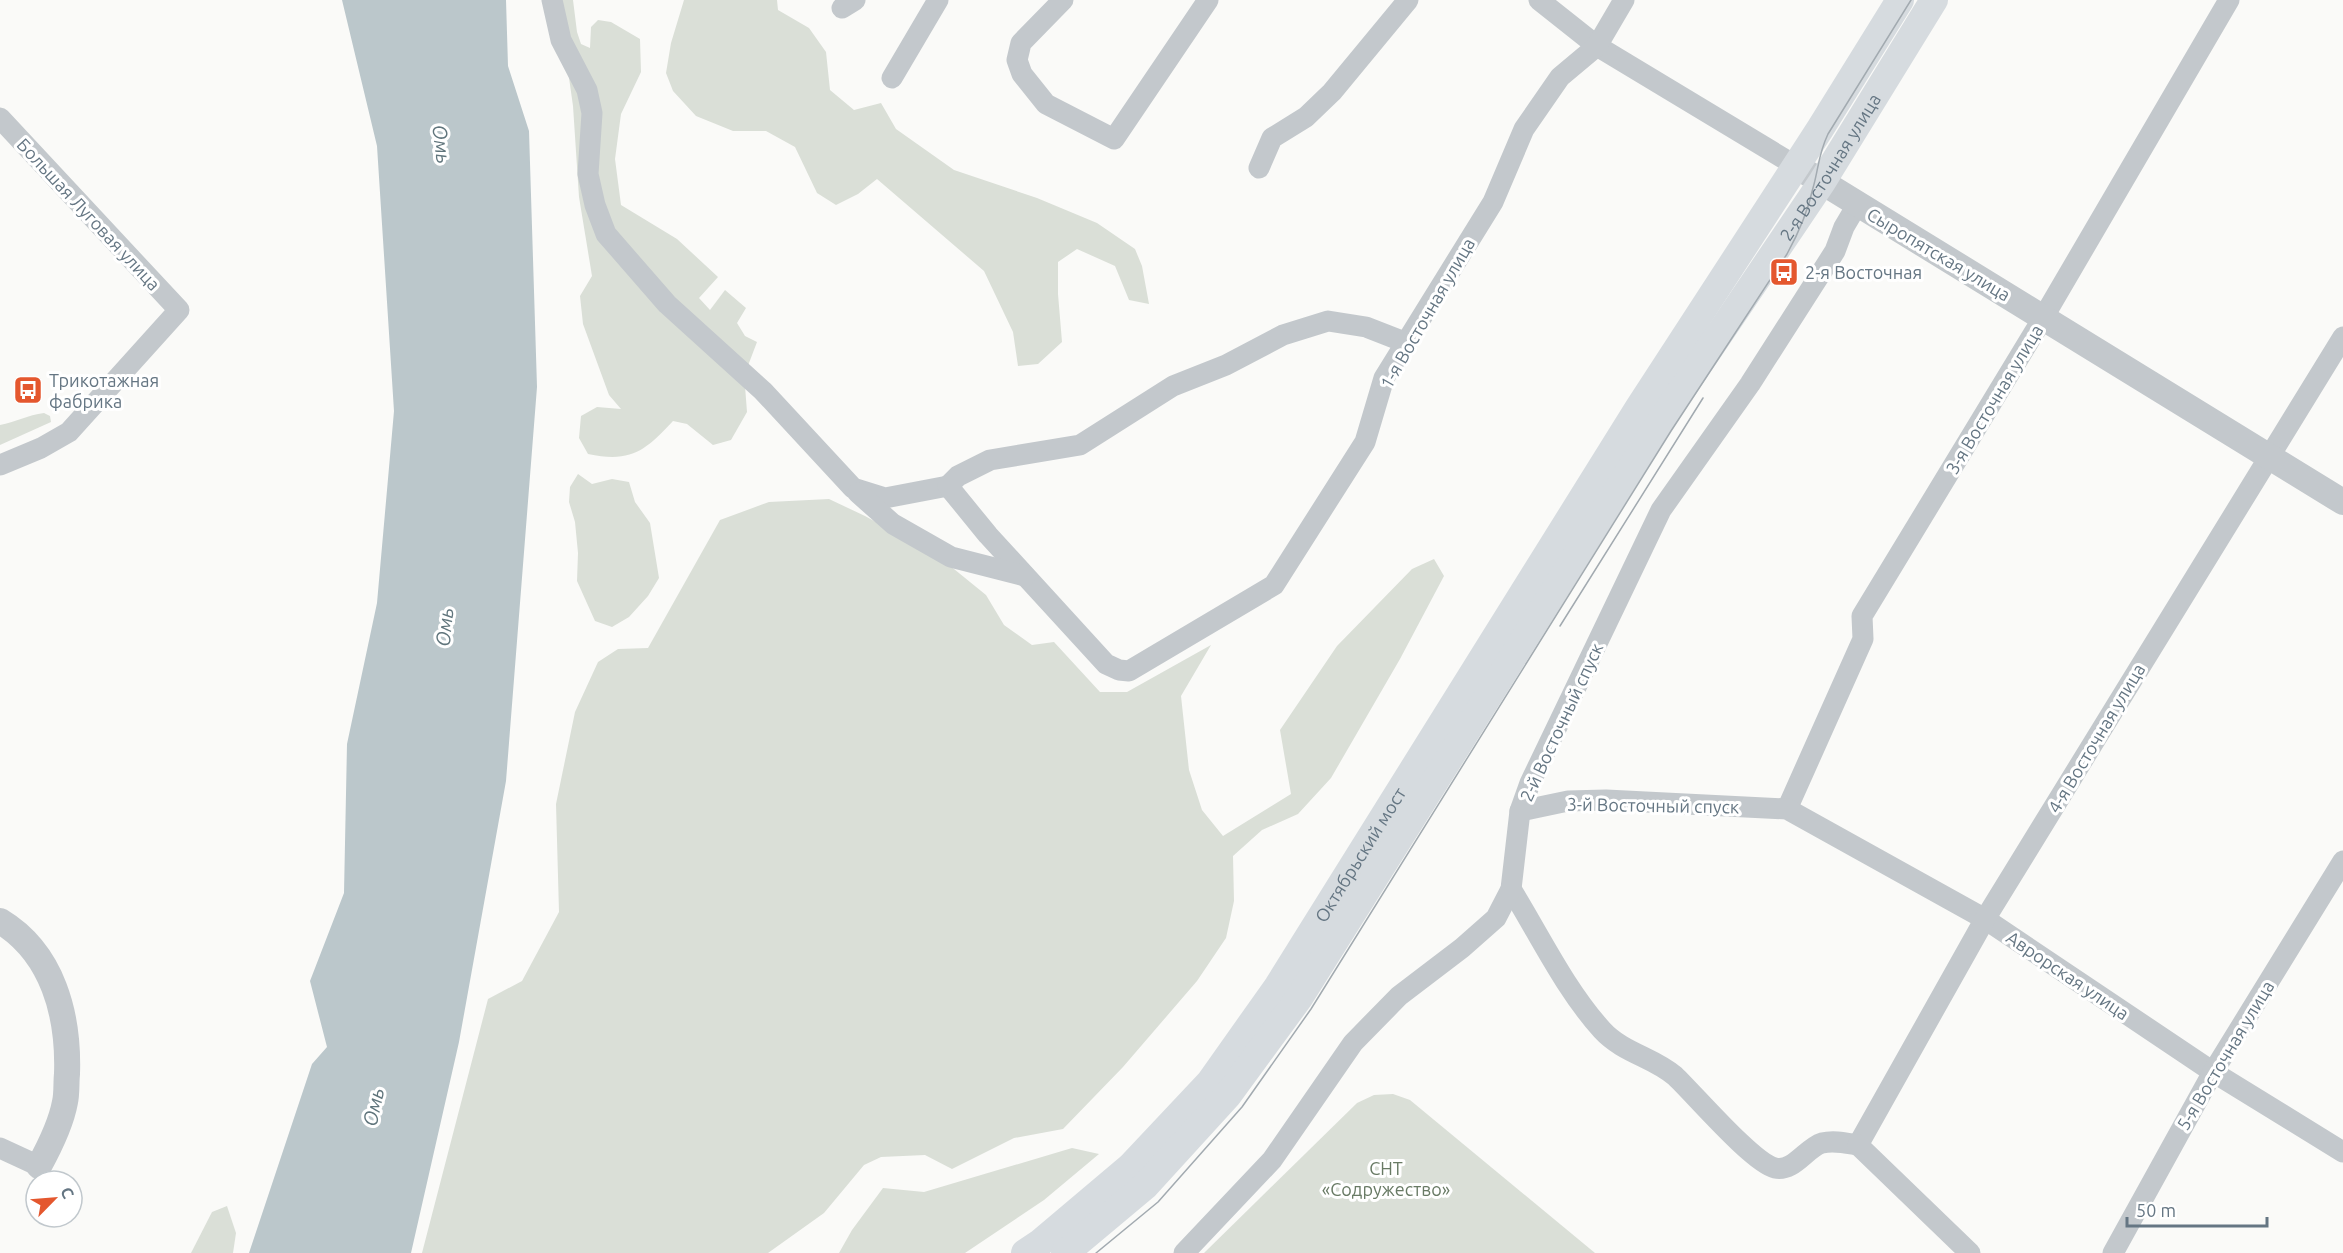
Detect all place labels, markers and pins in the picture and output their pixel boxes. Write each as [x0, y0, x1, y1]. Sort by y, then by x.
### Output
bus stop icon: 2-я Восточная [1768, 256, 1800, 288]
place label: 2-я Восточная [1805, 262, 1922, 282]
place label: Трикотажная фабрика [49, 370, 159, 411]
bus stop icon: Трикотажная фабрика [12, 374, 44, 406]

